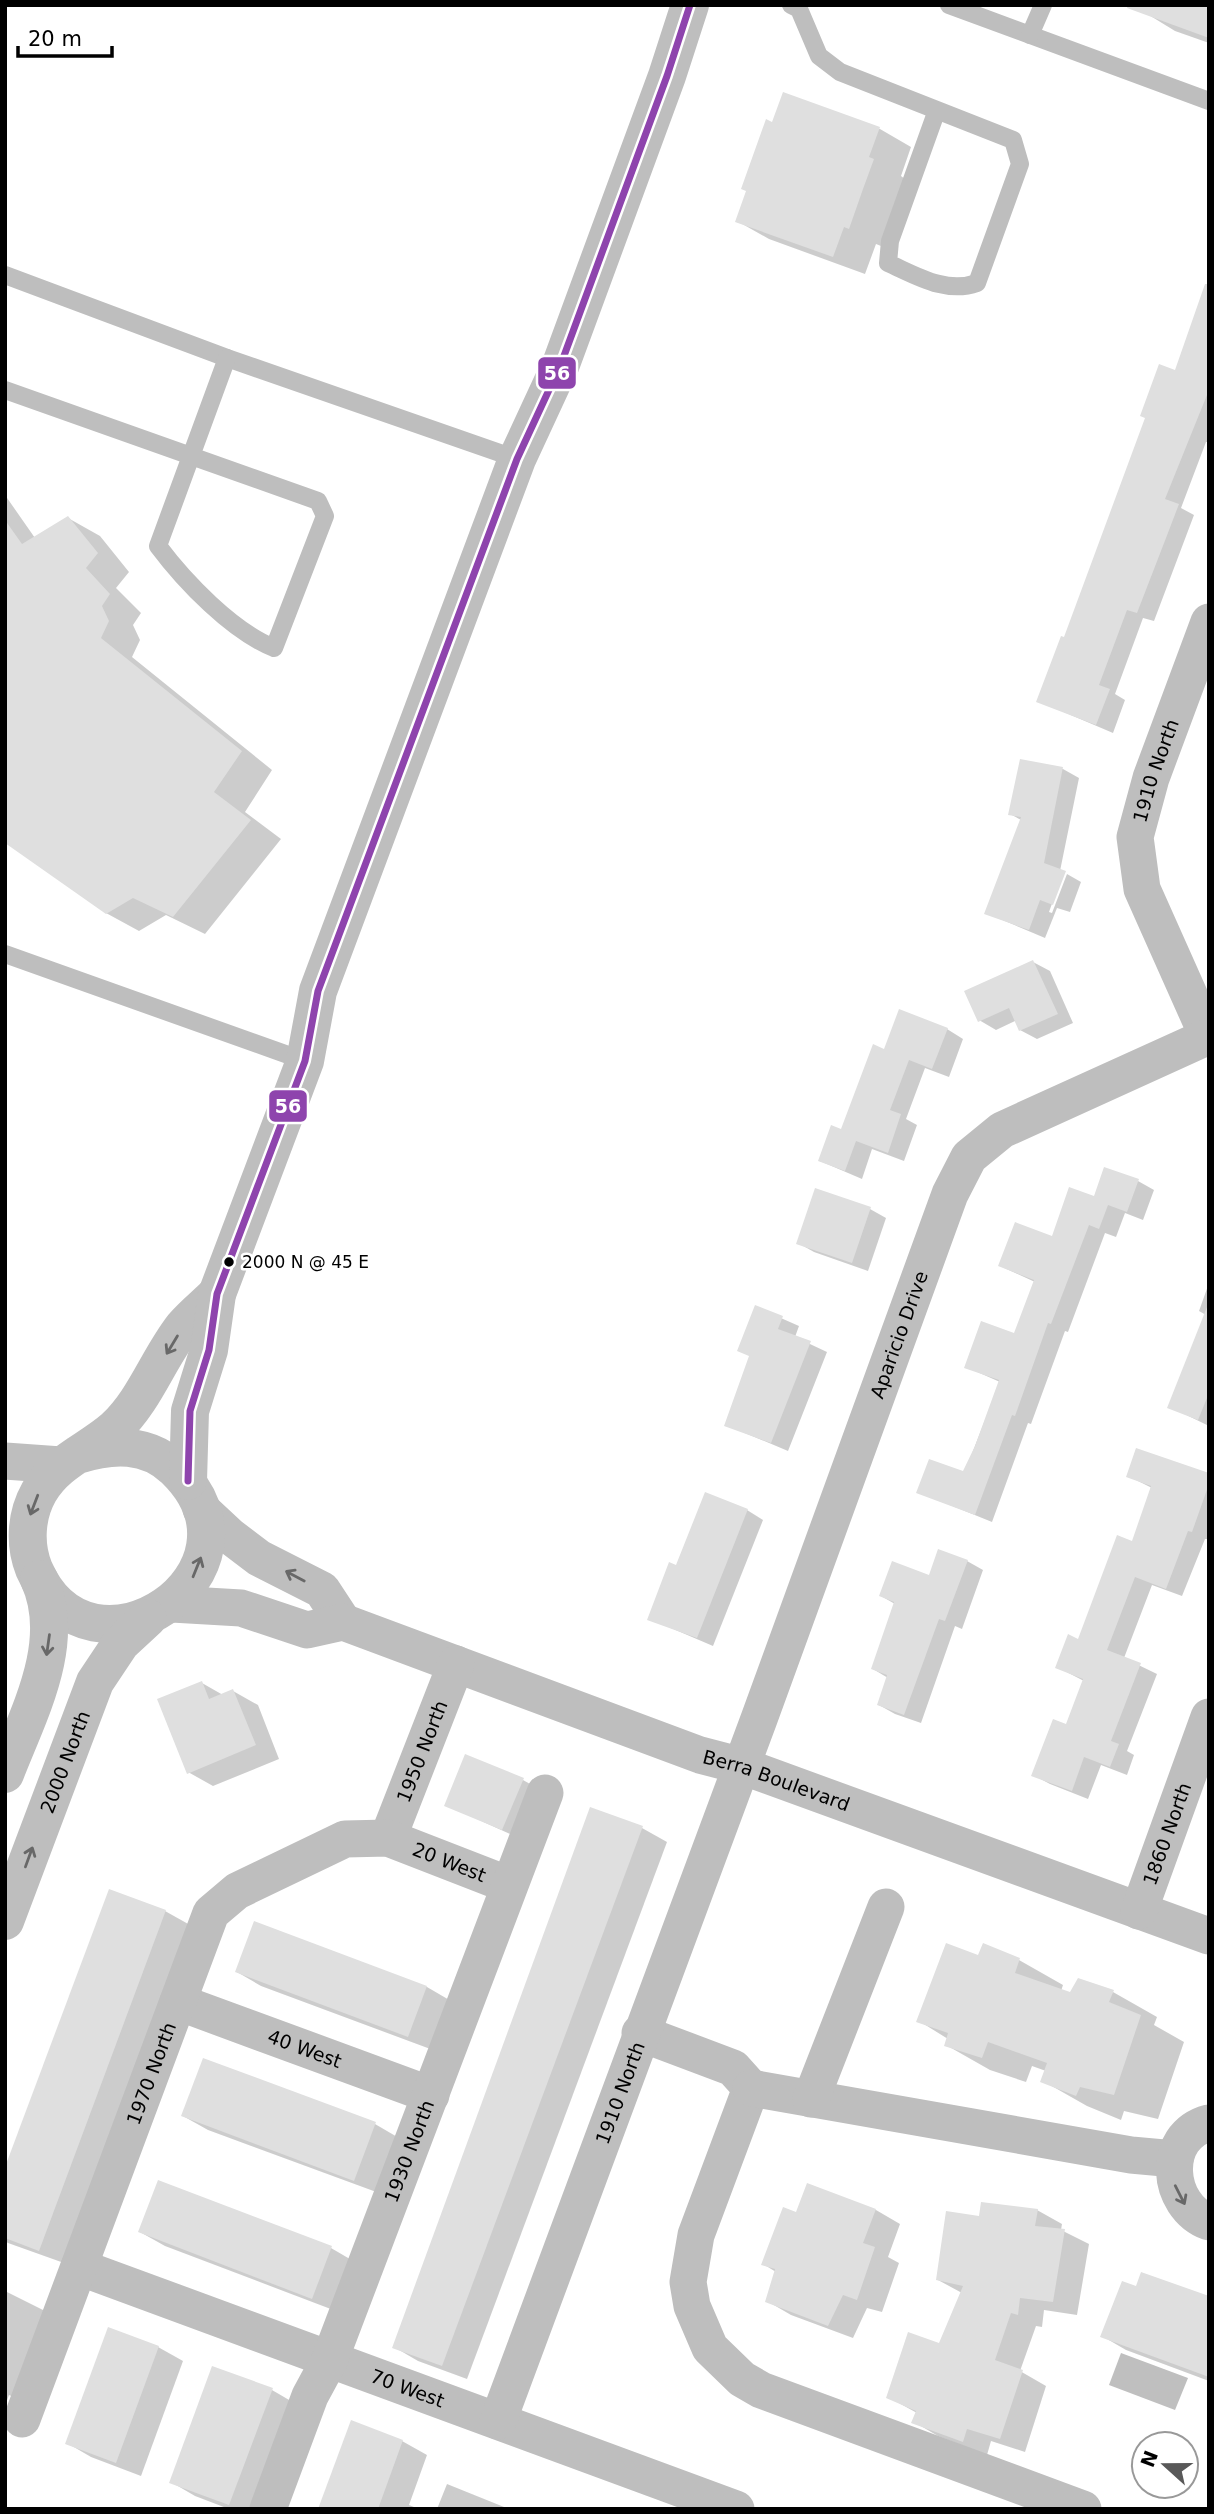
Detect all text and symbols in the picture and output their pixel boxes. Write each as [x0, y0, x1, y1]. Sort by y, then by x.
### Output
scale bar [18, 14, 112, 58]
text: 20 m [28, 27, 82, 51]
line badge: 56 [537, 356, 577, 390]
text: 56 [544, 362, 570, 384]
street label: 1910 North [1128, 716, 1183, 825]
line badge: 56 [268, 1089, 308, 1123]
text: 56 [275, 1095, 301, 1117]
place label: 2000 N @ 45 E [242, 1252, 369, 1272]
marker: 2000 N @ 45 E [222, 1255, 236, 1269]
street label: Aparicio Drive [866, 1268, 932, 1401]
one-way arrow [165, 1334, 179, 1354]
one-way arrow [26, 1494, 39, 1515]
one-way arrow [192, 1556, 205, 1578]
one-way arrow [285, 1569, 306, 1583]
one-way arrow [41, 1633, 54, 1656]
street label: 1950 North [392, 1697, 452, 1805]
street label: 2000 North [36, 1708, 94, 1816]
street label: Berra Boulevard [701, 1745, 853, 1815]
street label: 1860 North [1138, 1780, 1195, 1888]
street label: 20 West [410, 1838, 489, 1886]
one-way arrow [24, 1847, 36, 1869]
street label: 1970 North [122, 2019, 180, 2128]
street label: 40 West [265, 2025, 345, 2072]
street label: 1910 North [591, 2039, 649, 2147]
street label: 1930 North [380, 2097, 438, 2205]
one-way arrow [1174, 2185, 1188, 2205]
street label: 70 West [368, 2364, 447, 2412]
north arrow [1130, 2430, 1200, 2500]
text: N [1136, 2448, 1162, 2470]

